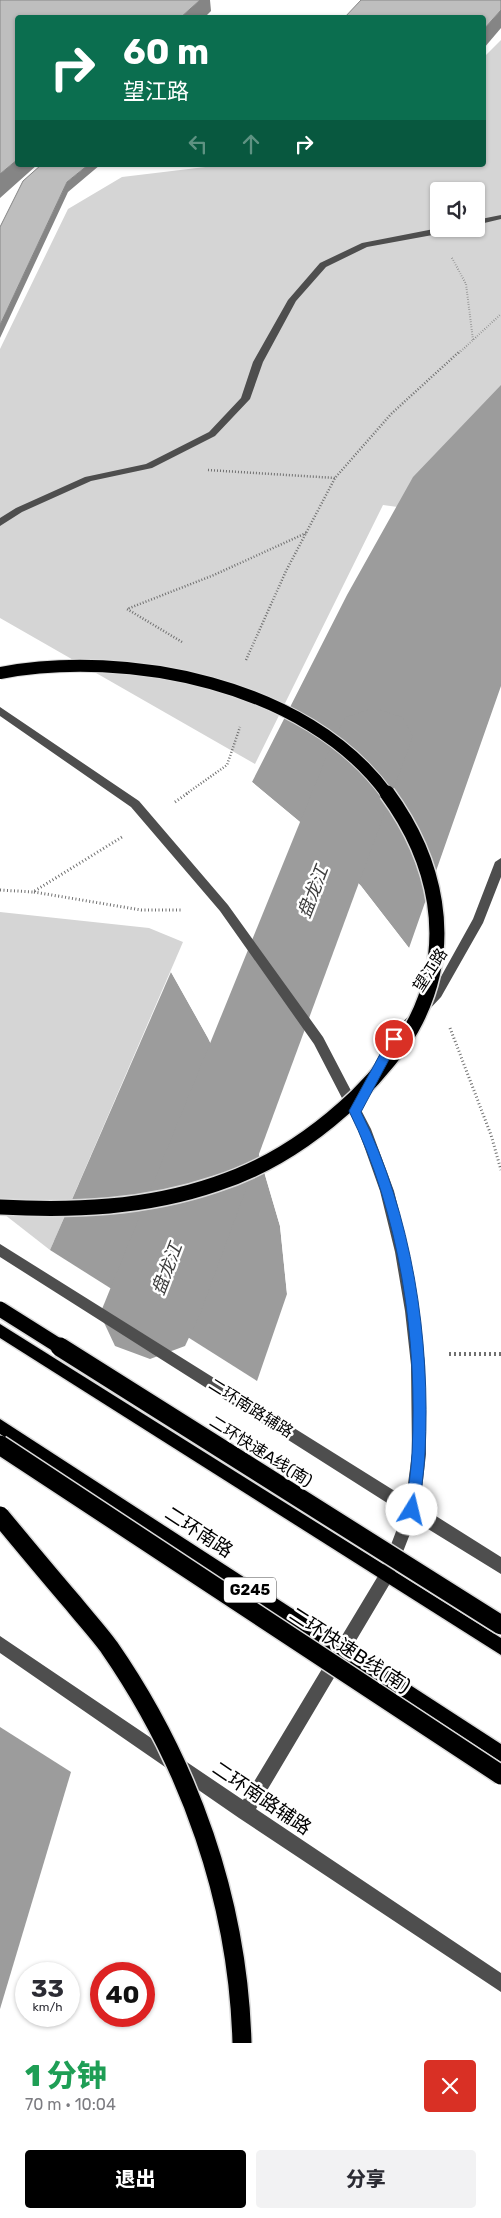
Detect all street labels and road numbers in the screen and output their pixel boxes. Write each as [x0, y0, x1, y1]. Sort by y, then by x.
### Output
street label: 望江路 [409, 945, 451, 995]
street label: 二环南路辅路 [205, 1375, 297, 1441]
street label: 二环快速A线(南) [206, 1412, 316, 1490]
street label: 二环南路 [161, 1502, 237, 1562]
road number: G245 [224, 1578, 276, 1602]
street label: 二环快速B线(南) [285, 1602, 415, 1698]
street label: 二环南路辅路 [208, 1757, 316, 1839]

